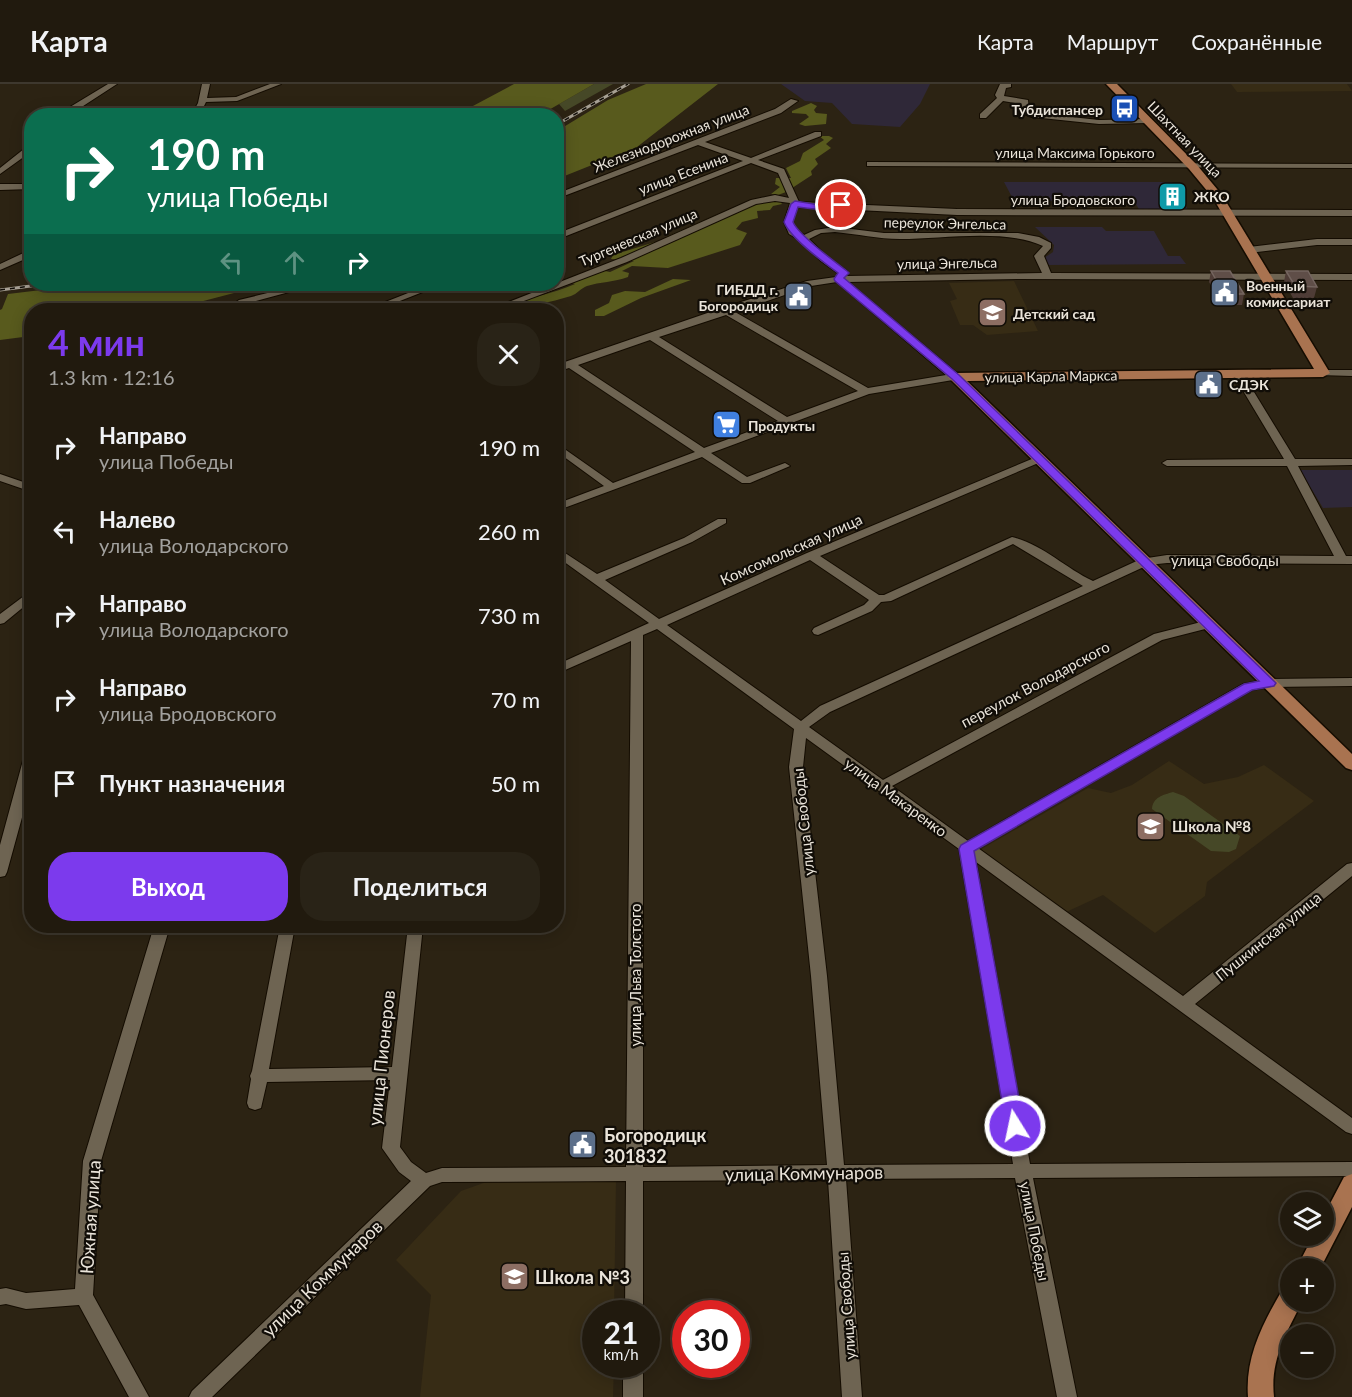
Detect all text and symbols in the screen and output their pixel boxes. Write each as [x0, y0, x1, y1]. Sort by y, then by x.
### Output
text: Карта [30, 24, 108, 58]
text: Карта [977, 29, 1034, 54]
text: Маршрут [1067, 29, 1158, 54]
text: Сохранённые [1191, 29, 1322, 54]
bus stop icon: Тубдиспансер [1108, 93, 1140, 125]
street label: Шахтная улица [1144, 97, 1226, 181]
street label: Железнодорожная улица [591, 100, 751, 176]
place label: Тубдиспансер [1011, 101, 1103, 118]
text: 190 m [147, 129, 265, 179]
icon: right [48, 132, 126, 210]
street label: улица Максима Горького [995, 144, 1155, 161]
street label: улица Есенина [636, 148, 730, 198]
pin [815, 179, 866, 230]
text: улица Победы [147, 180, 329, 213]
building icon: ЖКО [1157, 180, 1189, 212]
icon: arrive [824, 188, 857, 221]
place label: ЖКО [1194, 188, 1230, 205]
street label: улица Бродовского [1011, 191, 1135, 208]
street label: Тургеневская улица [576, 204, 700, 270]
street label: переулок Энгельса [884, 213, 1006, 233]
icon: left [215, 246, 248, 279]
icon: ahead [278, 246, 311, 279]
icon: right [341, 246, 374, 279]
street label: улица Энгельса [897, 254, 997, 272]
public building icon: Военный комиссариат [1209, 277, 1241, 309]
place label: Военный комиссариат [1246, 277, 1331, 310]
place label: ГИБДД г. Богородицк [698, 281, 778, 314]
public building icon: ГИБДД г. Богородицк [783, 281, 815, 313]
school or university icon: Детский сад [976, 297, 1008, 329]
place label: Детский сад [1013, 305, 1095, 322]
text: 4 мин [48, 320, 145, 364]
button: close [477, 323, 540, 386]
text: 1.3 km · 12:16 [48, 365, 175, 389]
street label: улица Карла Маркса [985, 366, 1117, 386]
public building icon: СДЭК [1192, 368, 1224, 400]
place label: СДЭК [1229, 376, 1269, 393]
supermarket icon: Продукты [711, 409, 743, 441]
place label: Продукты [748, 417, 815, 434]
text: Направо [99, 422, 187, 449]
icon: right [48, 431, 81, 464]
text: 190 m [478, 434, 540, 461]
text: улица Победы [99, 449, 233, 473]
text: Налево [99, 506, 175, 533]
street label: Комсомольская улица [717, 510, 865, 588]
icon: left [48, 515, 81, 548]
text: 260 m [478, 518, 540, 545]
text: улица Володарского [99, 533, 289, 557]
street label: улица Свободы [1171, 551, 1279, 569]
text: Направо [99, 590, 187, 617]
icon: right [48, 599, 81, 632]
text: 730 m [478, 602, 540, 629]
text: улица Володарского [99, 617, 289, 641]
street label: переулок Володарского [958, 637, 1112, 731]
text: Направо [99, 674, 187, 701]
icon: right [48, 683, 81, 716]
text: 70 m [491, 686, 540, 713]
text: улица Бродовского [99, 701, 277, 725]
street label: улица Макаренко [841, 754, 951, 840]
icon: arrive [48, 767, 81, 800]
street label: улица Свободы [788, 767, 818, 877]
text: Пункт назначения [99, 770, 285, 797]
text: 50 m [491, 770, 540, 797]
school or university icon: Школа №8 [1135, 810, 1167, 842]
place label: Школа №8 [1172, 817, 1251, 835]
button: Выход [48, 852, 288, 921]
button: Поделиться [300, 852, 540, 921]
street label: Пушкинская улица [1212, 888, 1324, 984]
street label: улица Льва Толстого [626, 904, 644, 1046]
street label: улица Пионеров [363, 989, 399, 1127]
position arrow [983, 1094, 1047, 1158]
place label: Богородицк 301832 [604, 1124, 707, 1167]
public building icon: Богородицк 301832 [567, 1129, 599, 1161]
street label: Южная улица [75, 1159, 105, 1275]
street label: улица Коммунаров [725, 1161, 883, 1185]
street label: улица Победы [1017, 1180, 1053, 1282]
map controls [1280, 1192, 1334, 1378]
button: layers [1280, 1192, 1334, 1246]
street label: улица Коммунаров [257, 1215, 387, 1341]
street label: улица Свободы [833, 1252, 859, 1360]
button: + [1280, 1258, 1334, 1312]
school or university icon: Школа №3 [498, 1261, 530, 1293]
place label: Школа №3 [535, 1266, 630, 1288]
speed limit sign: 30 [672, 1300, 750, 1378]
text: 21 [604, 1314, 638, 1350]
button: − [1280, 1324, 1334, 1378]
text: km/h [603, 1345, 639, 1363]

